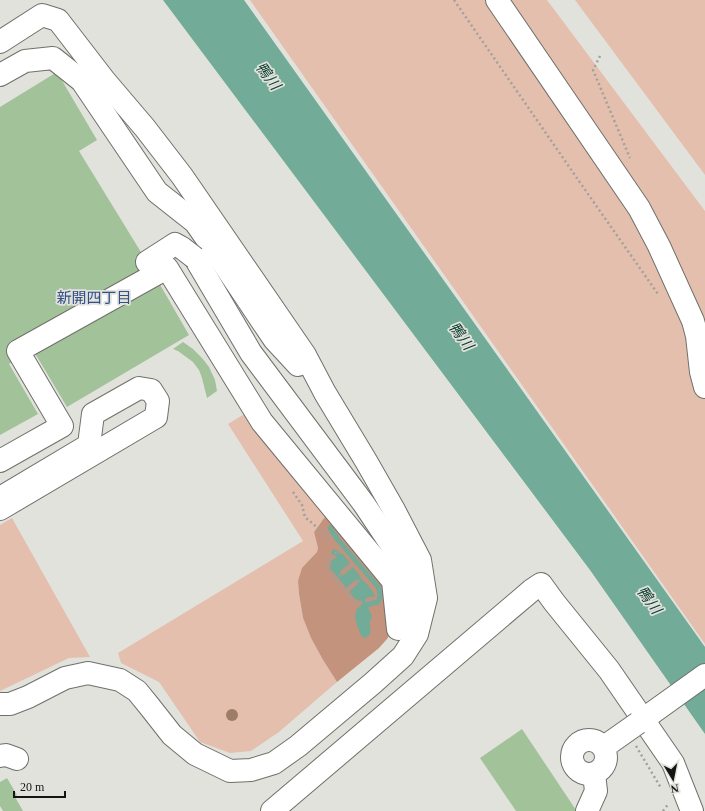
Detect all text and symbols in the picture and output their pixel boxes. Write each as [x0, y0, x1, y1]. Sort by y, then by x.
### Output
water label: 鴨川 [253, 59, 285, 94]
district label: 新開四丁目 [56, 290, 132, 306]
water label: 鴨川 [446, 319, 477, 354]
water label: 鴨川 [634, 583, 665, 618]
north arrow [653, 759, 693, 799]
scale bar [14, 773, 65, 799]
text: 20 m [20, 780, 45, 794]
text: N [670, 782, 680, 795]

